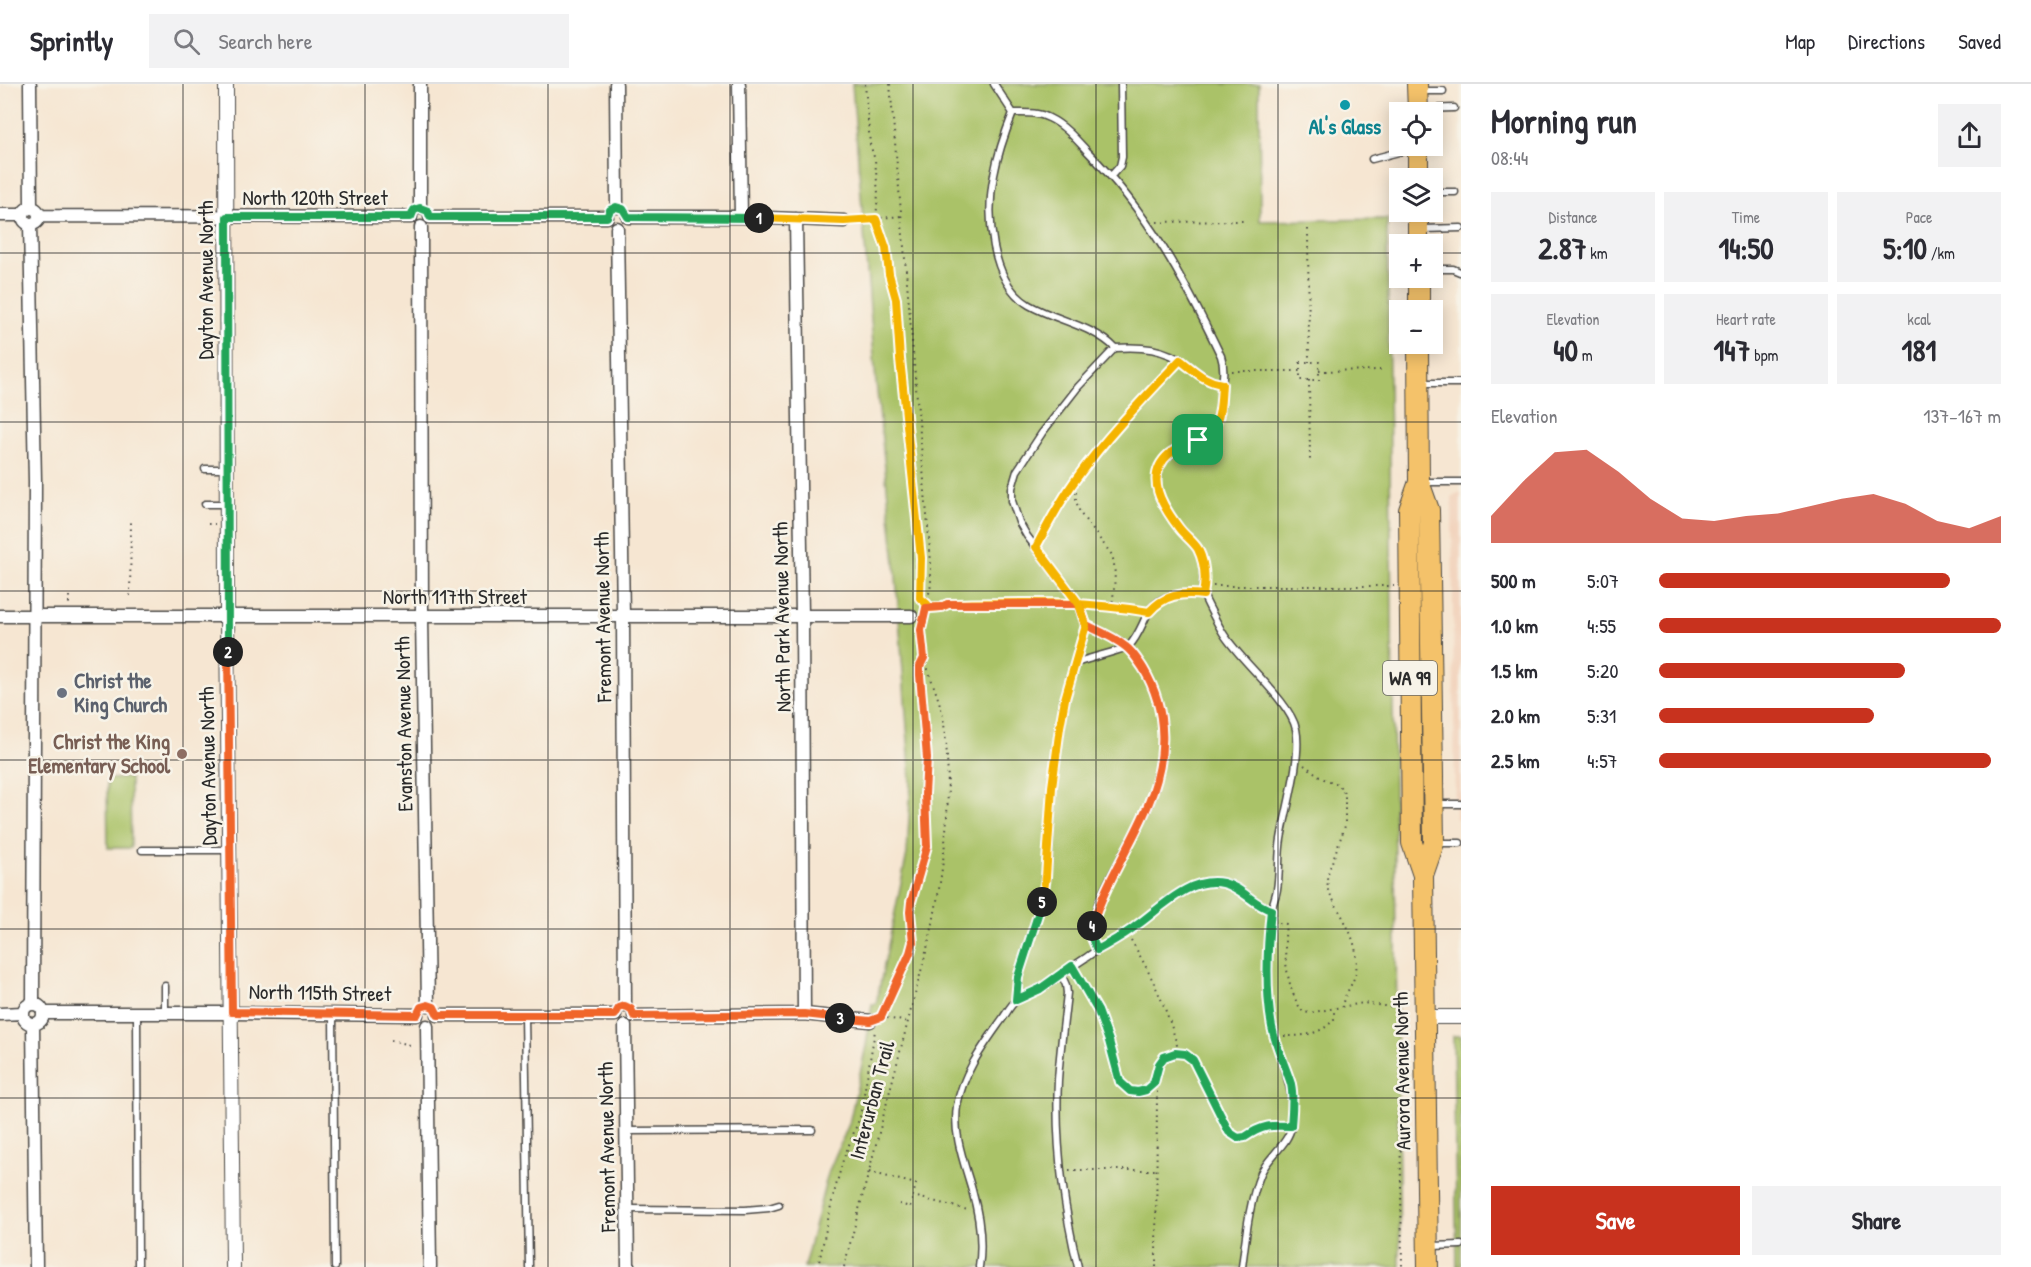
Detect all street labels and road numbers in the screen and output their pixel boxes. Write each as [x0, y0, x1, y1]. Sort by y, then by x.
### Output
street label: North 120th Street [242, 183, 388, 212]
street label: Dayton Avenue North [191, 200, 220, 359]
street label: North Park Avenue North [765, 521, 798, 712]
street label: Fremont Avenue North [587, 531, 619, 703]
street label: North 117th Street [383, 582, 528, 611]
street label: Evanston Avenue North [387, 636, 420, 812]
road number: WA 99 [1383, 661, 1437, 695]
street label: Dayton Avenue North [192, 686, 223, 846]
street label: North 115th Street [249, 977, 392, 1008]
street label: Aurora Avenue North [1386, 991, 1417, 1150]
street label: Interurban Trail [842, 1037, 901, 1163]
street label: Fremont Avenue North [591, 1061, 623, 1233]

